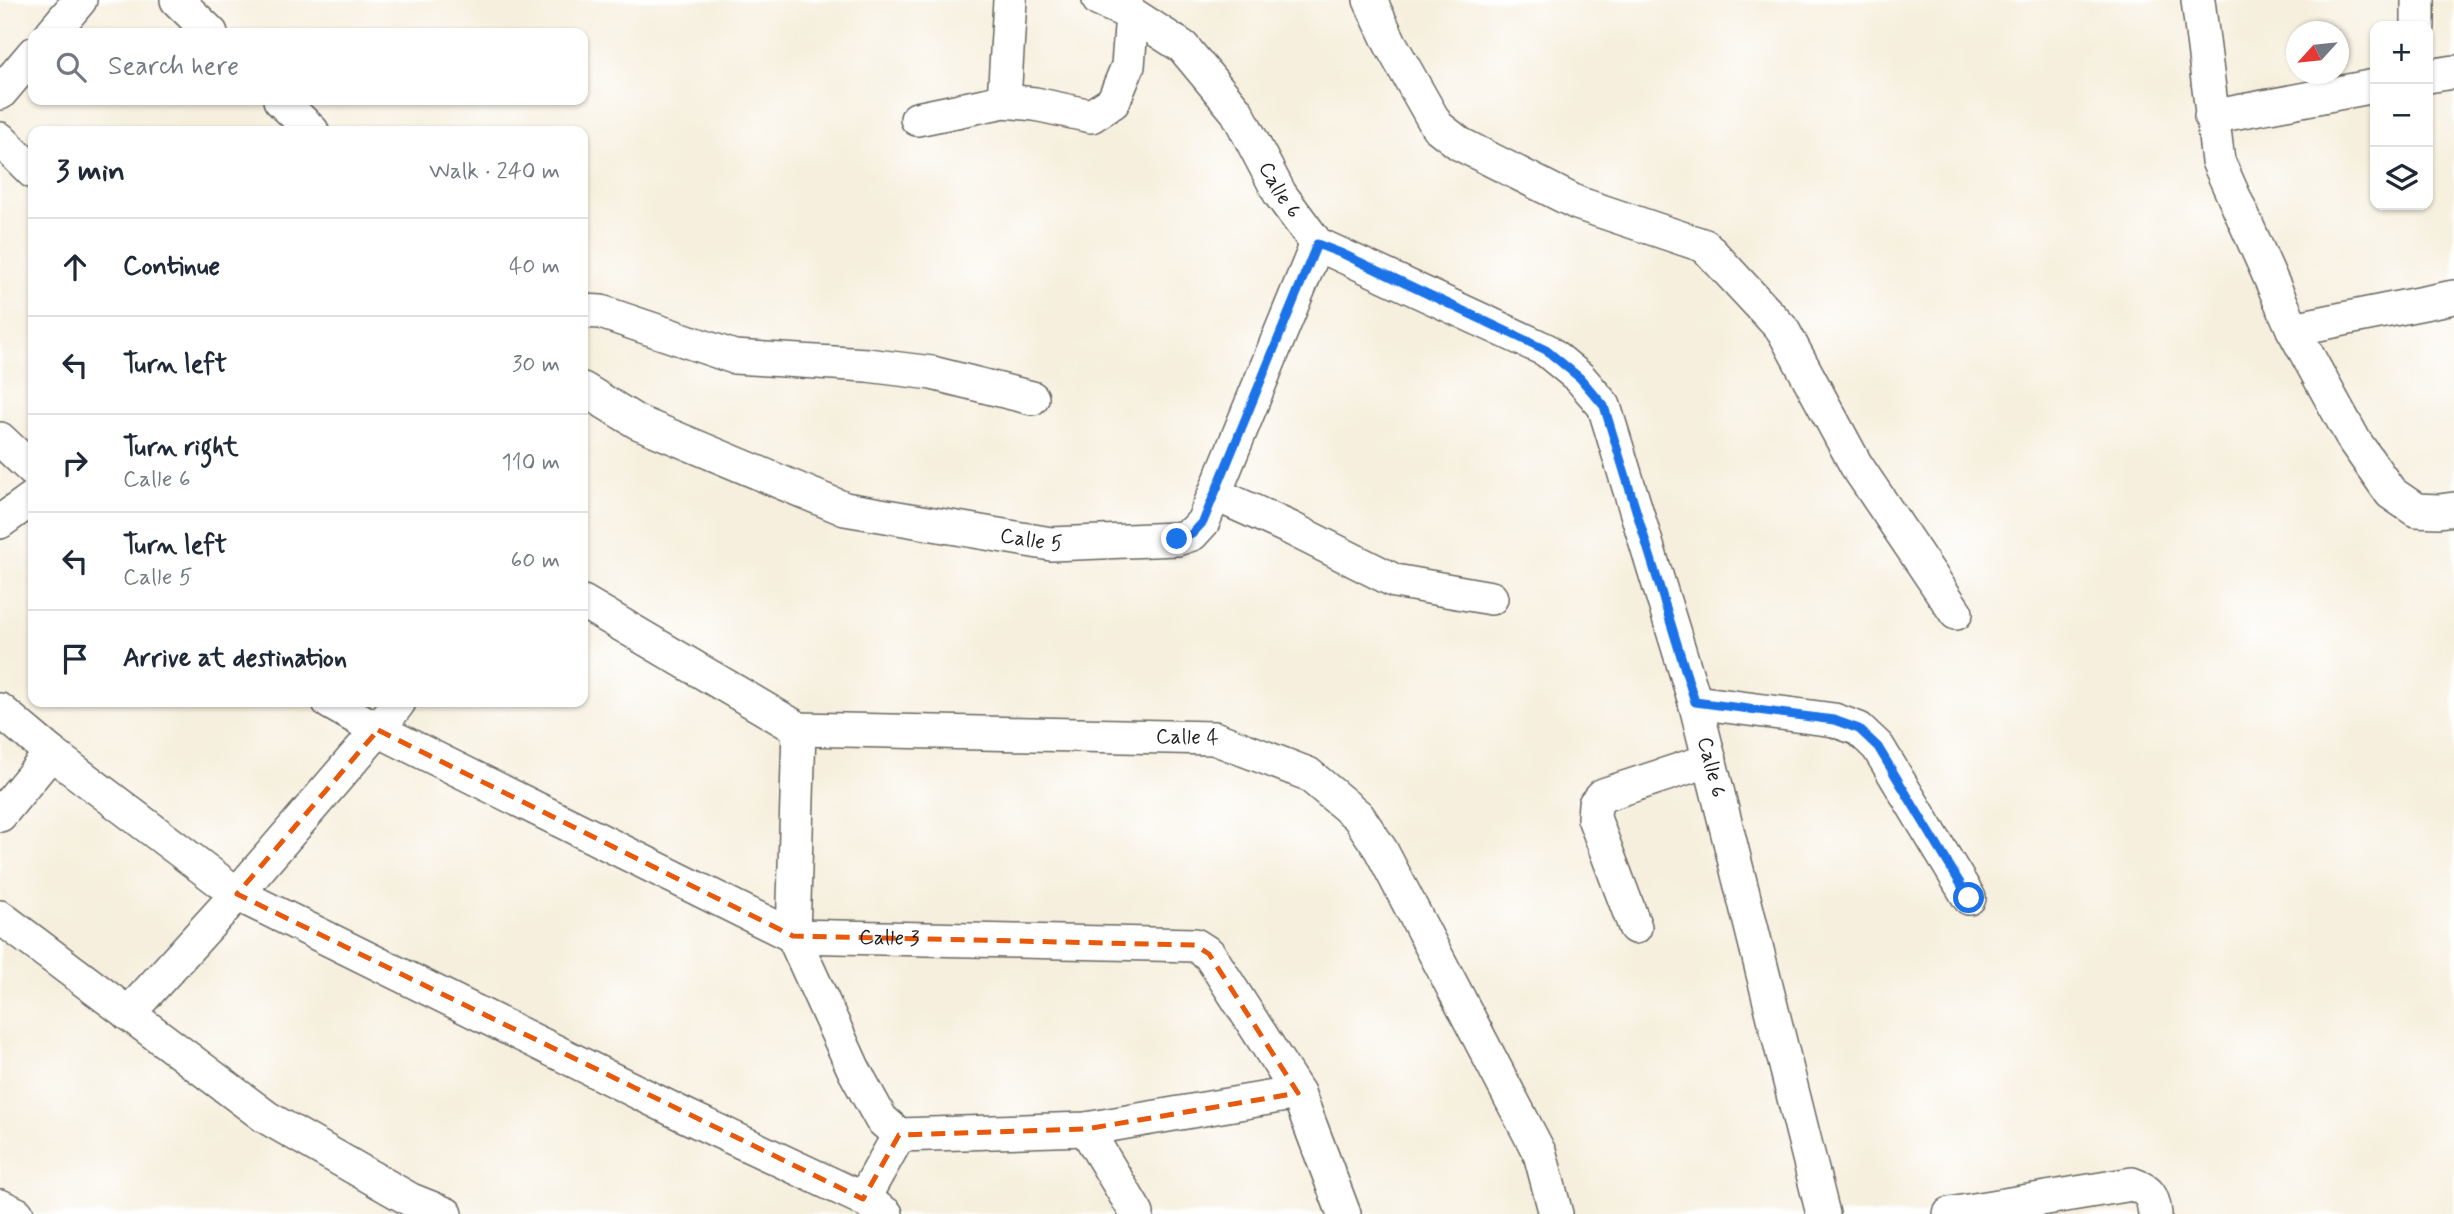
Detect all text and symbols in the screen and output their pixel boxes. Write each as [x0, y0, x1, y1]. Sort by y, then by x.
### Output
north arrow [2286, 21, 2349, 84]
map controls [2370, 21, 2433, 210]
button: + [2370, 21, 2433, 84]
search box [28, 28, 588, 105]
icon: search [52, 48, 90, 86]
text: Search here [108, 50, 239, 84]
button: − [2370, 84, 2433, 147]
button: layers [2370, 147, 2433, 210]
text: 3 min [56, 152, 125, 191]
text: Walk · 240 m [429, 157, 560, 187]
street label: Calle 6 [1252, 157, 1307, 224]
icon: ahead [56, 248, 94, 286]
text: Continue [123, 250, 220, 284]
text: 40 m [509, 252, 560, 282]
icon: left [56, 346, 94, 384]
text: Turn left [123, 348, 227, 382]
text: 30 m [512, 350, 560, 380]
text: Turn right [123, 431, 239, 465]
icon: right [56, 444, 94, 482]
text: 110 m [501, 448, 560, 478]
text: Calle 6 [123, 465, 190, 495]
street label: Calle 5 [998, 522, 1064, 558]
route end [1161, 523, 1192, 554]
text: Turn left [123, 529, 227, 563]
icon: left [56, 542, 94, 580]
text: 60 m [511, 546, 560, 576]
text: Calle 5 [123, 563, 192, 593]
icon: arrive [56, 640, 94, 678]
text: Arrive at destination [123, 642, 347, 676]
street label: Calle 4 [1155, 723, 1219, 752]
street label: Calle 6 [1690, 734, 1732, 800]
route start [1953, 882, 1984, 913]
street label: Calle 3 [859, 923, 920, 953]

